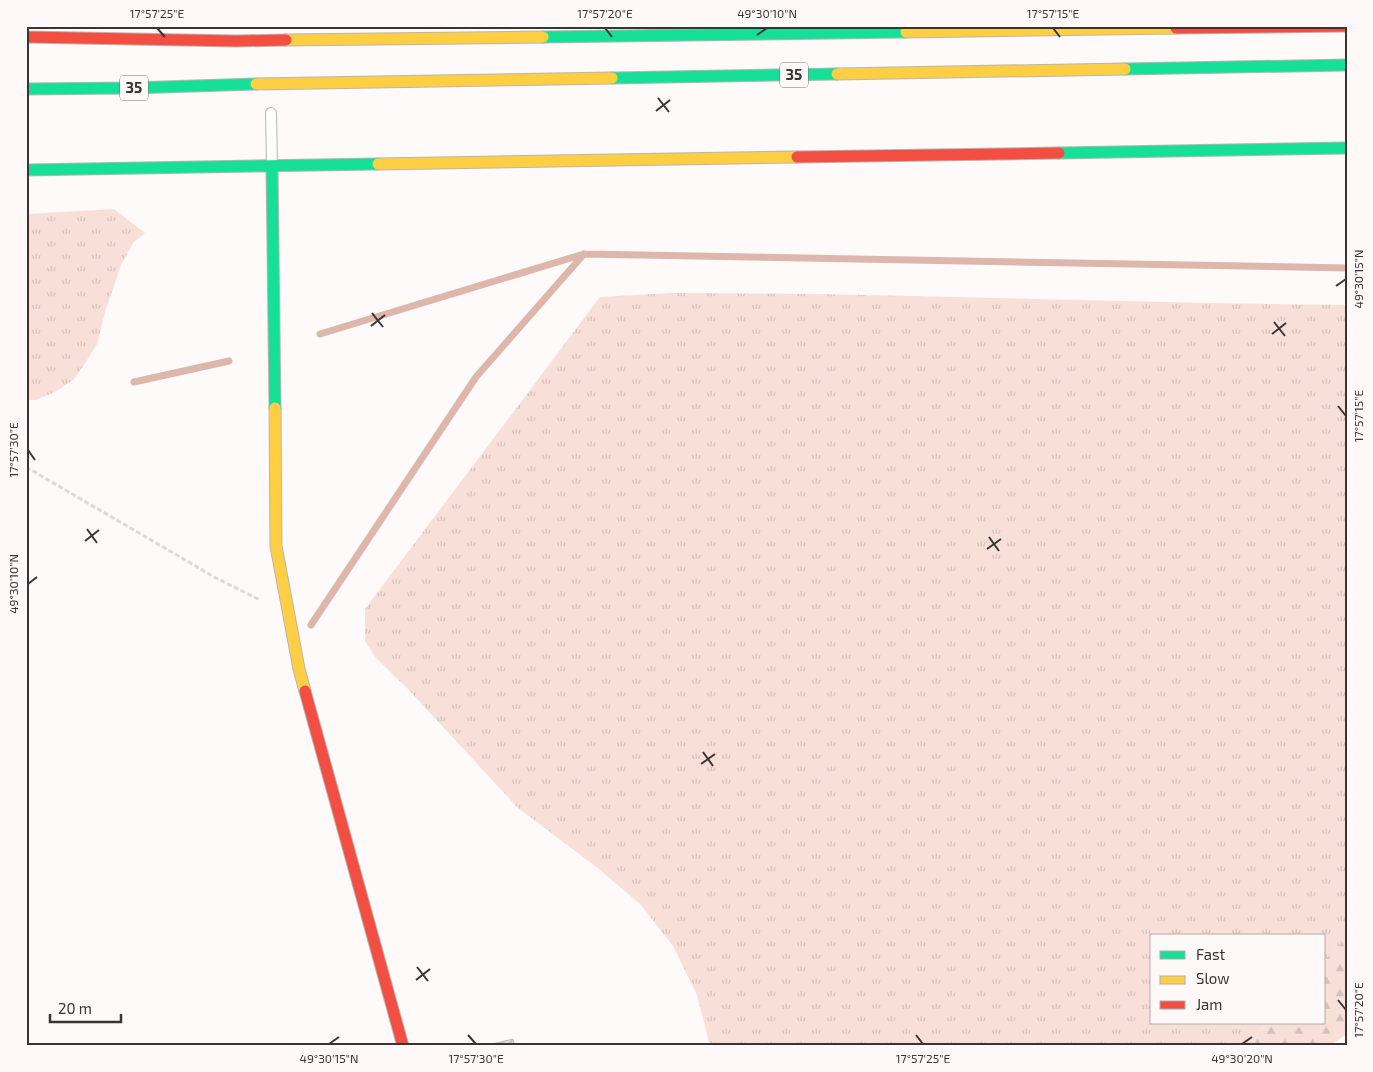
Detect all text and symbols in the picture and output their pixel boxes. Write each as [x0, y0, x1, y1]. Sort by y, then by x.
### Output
text: 17°57'25"E [130, 6, 185, 20]
text: 17°57'20"E [577, 6, 633, 20]
text: 49°30'10"N [737, 6, 797, 20]
text: 17°57'15"E [1027, 6, 1080, 20]
road number: 35 [780, 62, 808, 88]
road number: 35 [120, 76, 148, 100]
text: 49°30'15"N [1351, 250, 1365, 308]
text: 17°57'15"E [1351, 389, 1365, 442]
text: 17°57'30"E [6, 422, 20, 478]
text: 49°30'10"N [6, 554, 20, 614]
legend [1150, 934, 1326, 1024]
text: Fast [1196, 945, 1226, 963]
text: Slow [1196, 969, 1230, 987]
text: 17°57'20"E [1351, 982, 1365, 1038]
scale bar [50, 992, 121, 1024]
text: Jam [1196, 995, 1222, 1013]
text: 20 m [58, 999, 92, 1017]
text: 49°30'15"N [300, 1051, 358, 1065]
text: 17°57'30"E [448, 1051, 504, 1065]
text: 17°57'25"E [896, 1051, 951, 1065]
text: 49°30'20"N [1211, 1051, 1273, 1065]

